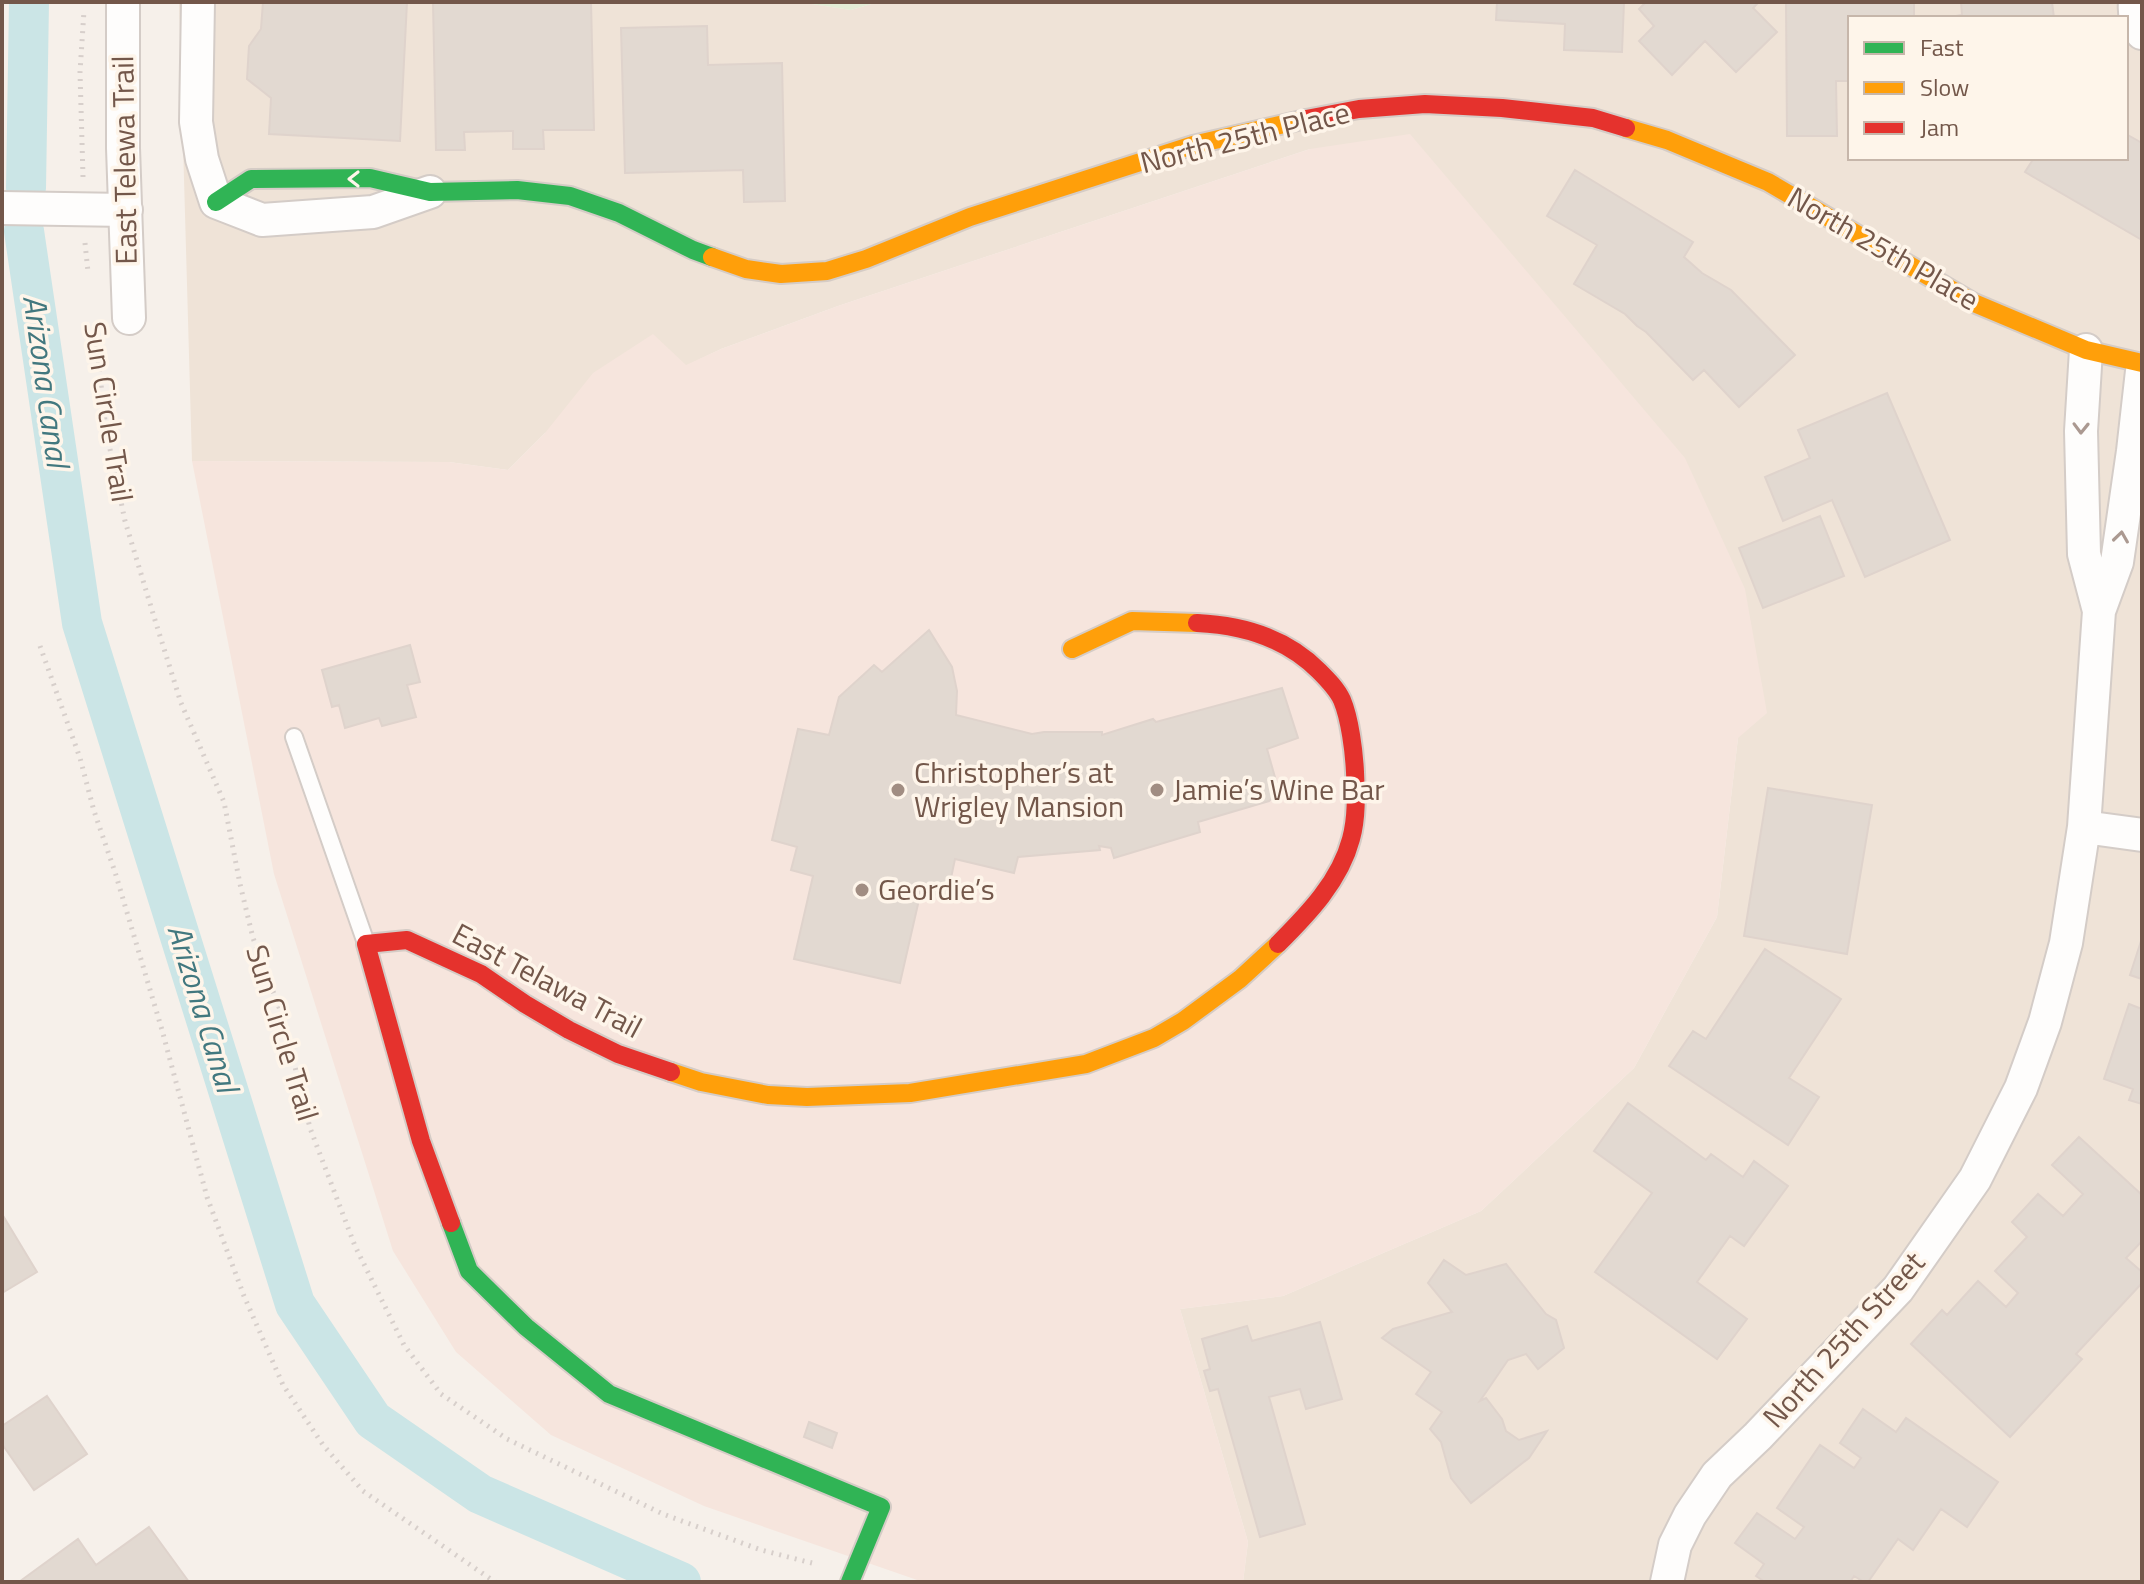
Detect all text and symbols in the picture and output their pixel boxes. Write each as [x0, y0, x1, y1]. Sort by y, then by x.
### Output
legend [1848, 16, 2128, 160]
text: Fast [1920, 29, 1964, 65]
street label: East Telewa Trail [99, 55, 149, 265]
text: Slow [1920, 69, 1969, 105]
street label: North 25th Place [1135, 89, 1354, 185]
text: Jam [1920, 109, 1959, 145]
one-way arrow [347, 170, 360, 187]
street label: North 25th Place [1779, 175, 1988, 322]
water label: Arizona Canal [11, 292, 83, 473]
street label: Sun Circle Trail [72, 318, 146, 505]
one-way arrow [2073, 422, 2090, 435]
one-way arrow [2112, 530, 2129, 544]
place label: Christopher’s at Wrigley Mansion [914, 749, 1124, 829]
place label: Jamie’s Wine Bar [1173, 766, 1385, 812]
marker: Christopher’s at Wrigley Mansion [889, 781, 907, 799]
marker: Jamie’s Wine Bar [1148, 781, 1166, 799]
place label: Geordie’s [878, 866, 995, 912]
marker: Geordie’s [853, 881, 871, 899]
street label: East Telawa Trail [444, 911, 651, 1050]
water label: Arizona Canal [156, 918, 253, 1100]
street label: Sun Circle Trail [234, 939, 332, 1126]
street label: North 25th Street [1751, 1240, 1936, 1438]

